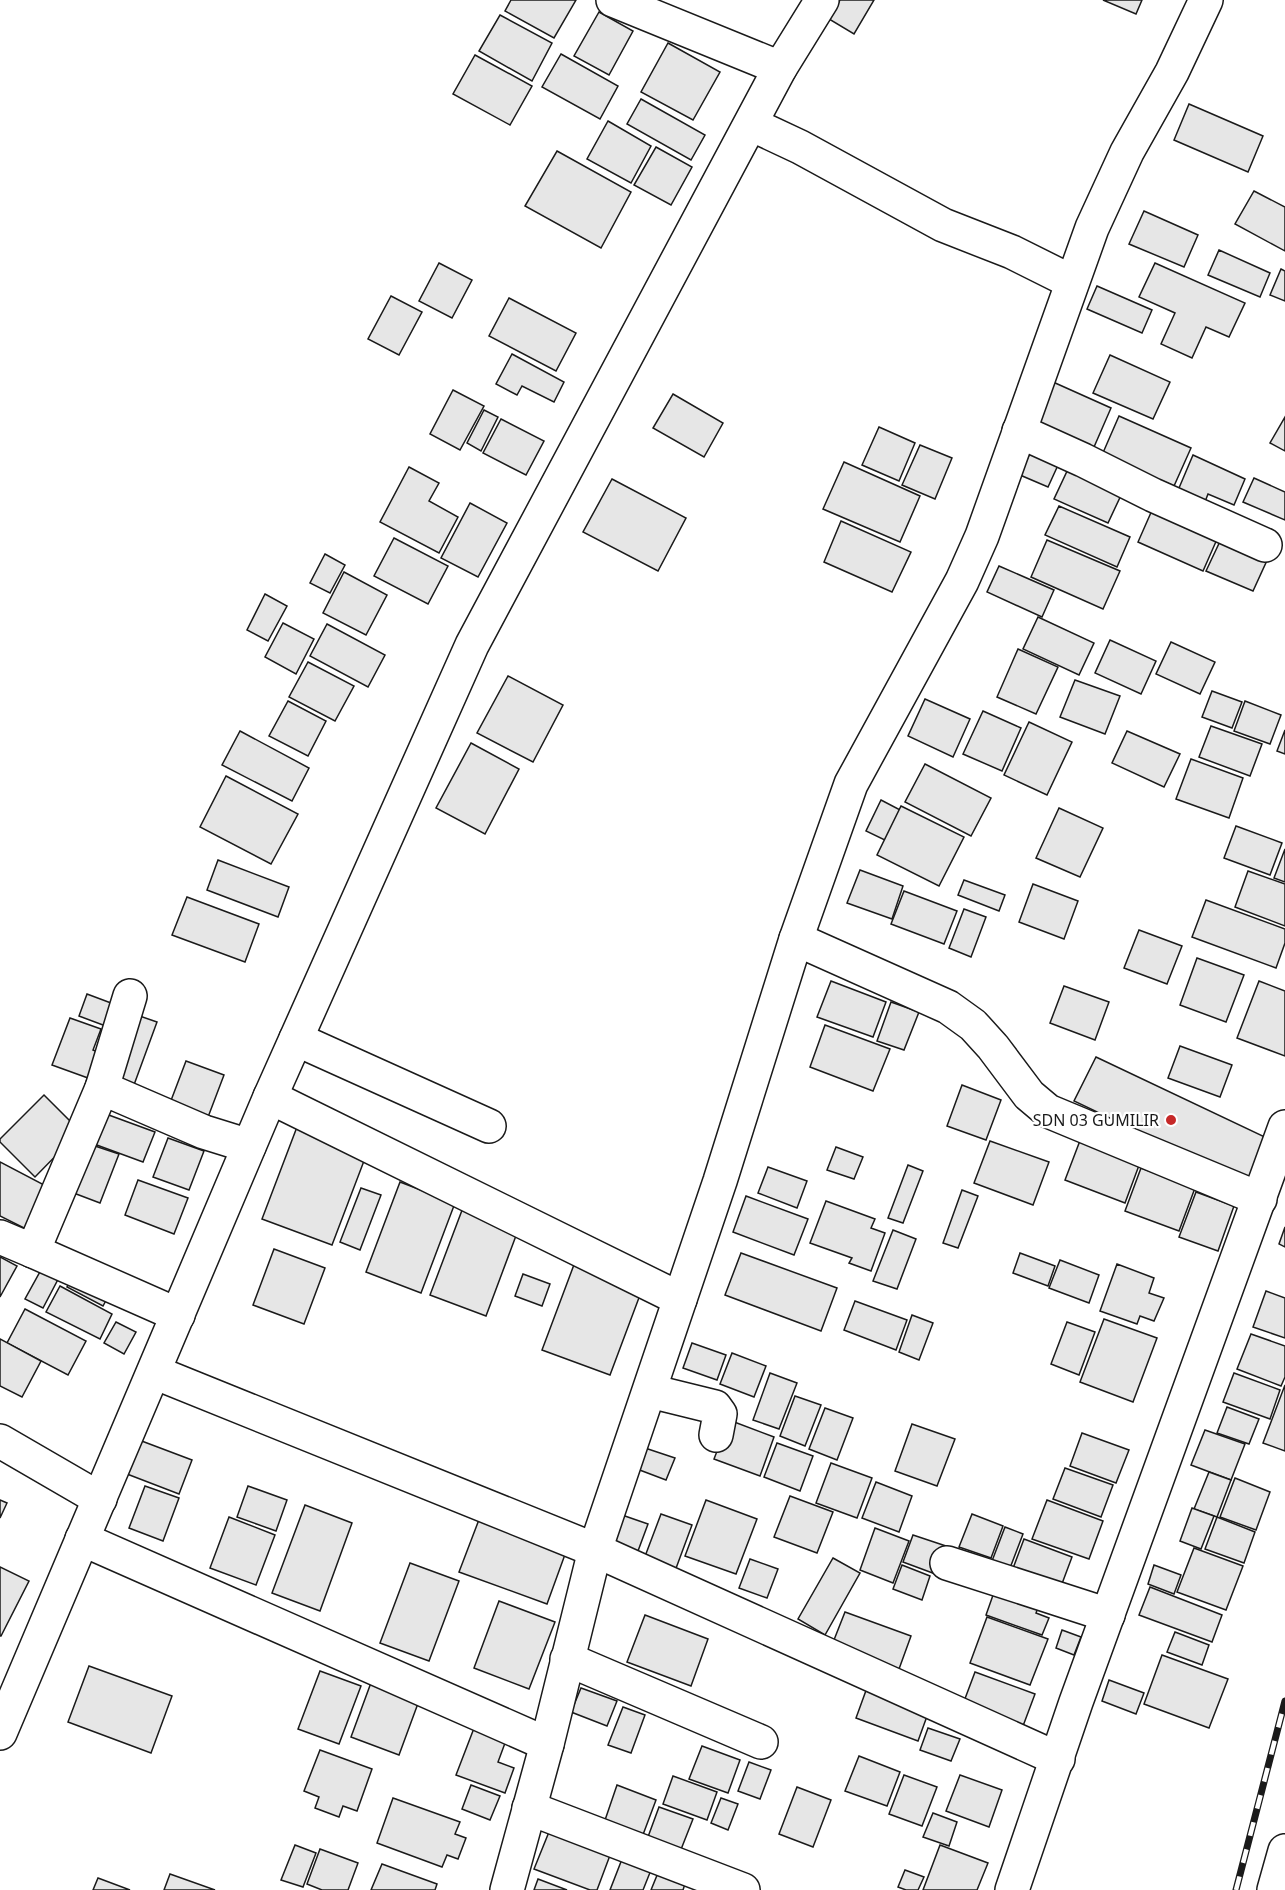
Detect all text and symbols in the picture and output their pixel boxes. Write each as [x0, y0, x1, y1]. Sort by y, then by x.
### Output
place label: SDN 03 GUMILIR [1033, 1109, 1159, 1131]
marker: SDN 03 GUMILIR [1164, 1113, 1178, 1127]

